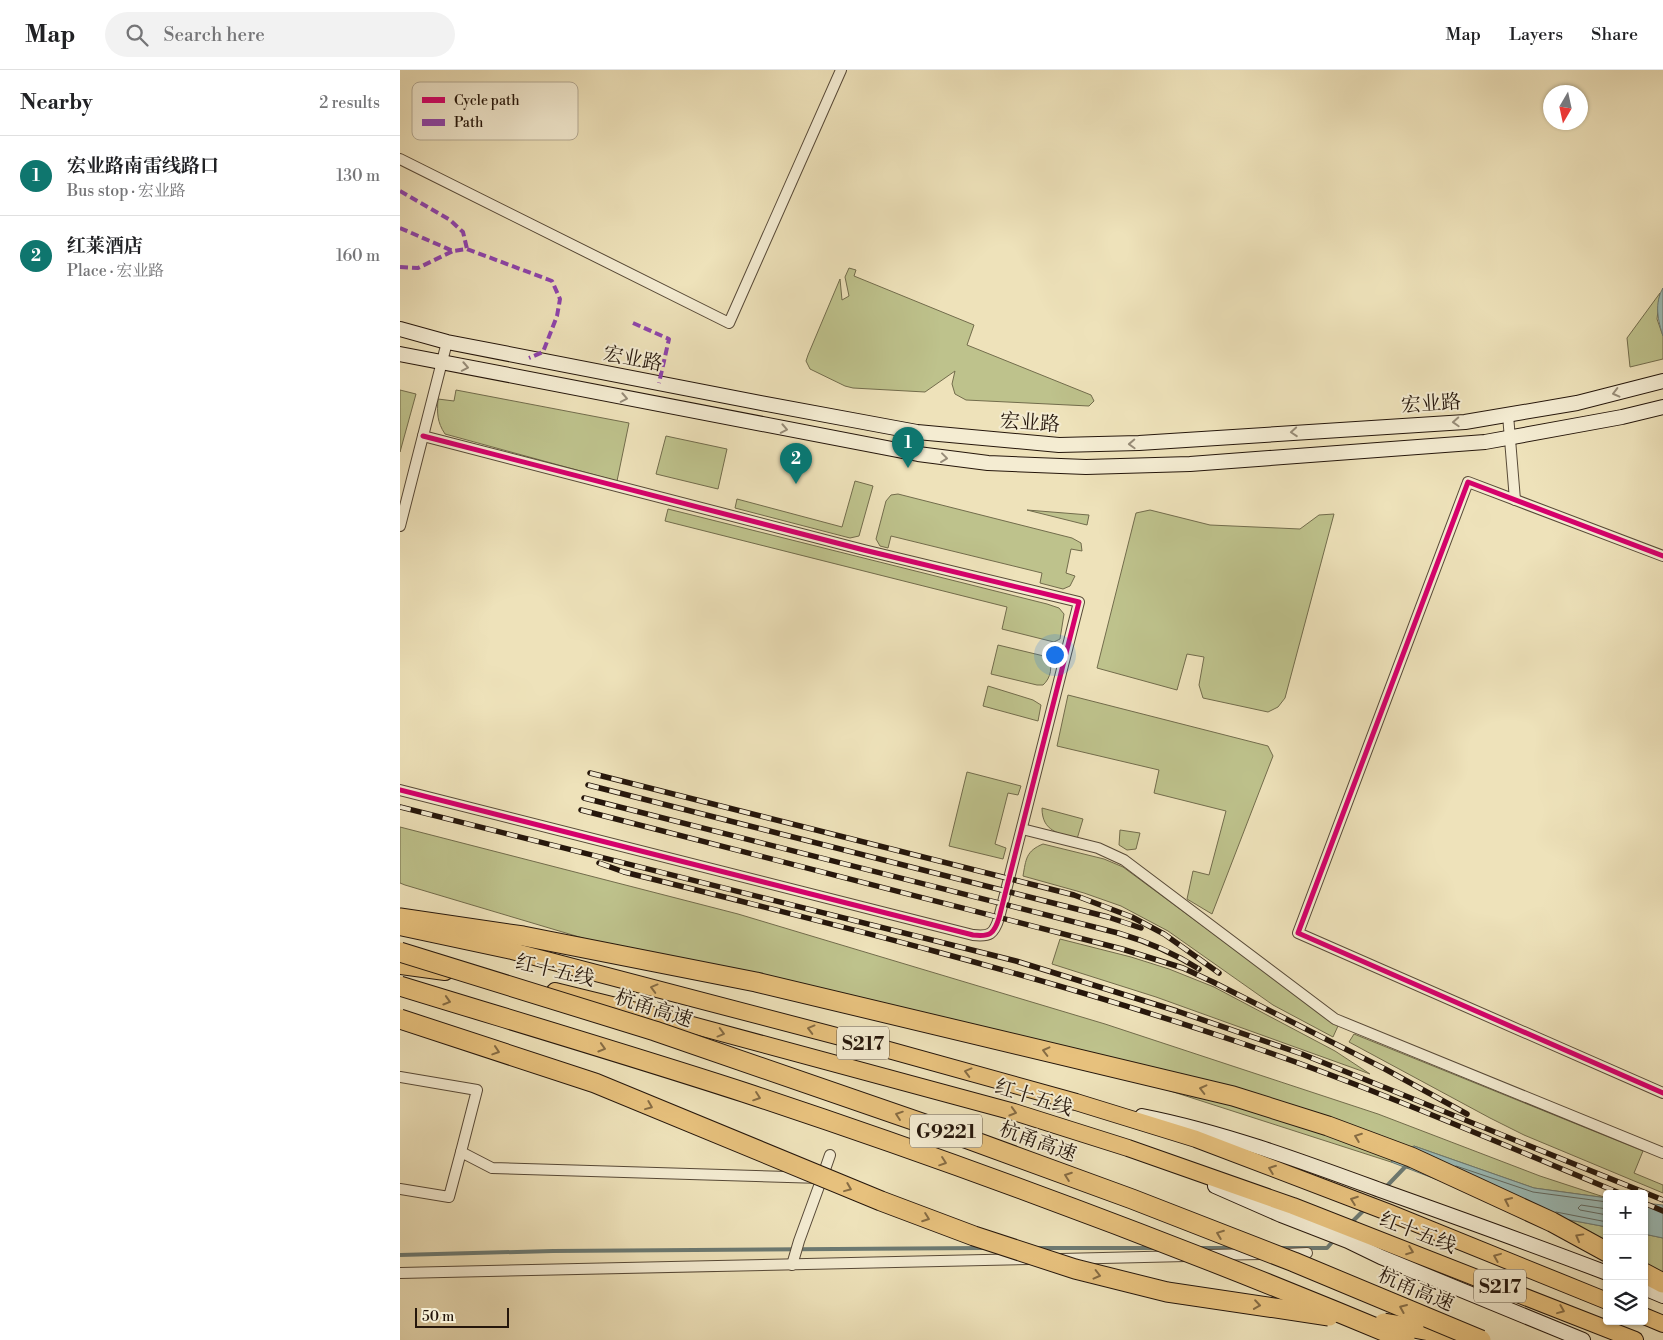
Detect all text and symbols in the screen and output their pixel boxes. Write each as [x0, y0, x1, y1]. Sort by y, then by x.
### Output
search box [105, 12, 455, 57]
text: Map [25, 20, 75, 50]
icon: search [123, 21, 151, 49]
text: Search here [163, 23, 265, 47]
text: Map [1446, 23, 1481, 46]
text: Layers [1509, 23, 1563, 46]
text: Share [1591, 23, 1638, 46]
legend [412, 82, 578, 140]
north arrow [1543, 85, 1588, 130]
text: Nearby [20, 90, 93, 116]
text: Cycle path [454, 92, 520, 110]
text: 2 results [319, 93, 380, 113]
text: Path [454, 114, 484, 132]
text: 宏业路南雷线路口 [67, 154, 219, 178]
text: 1 [32, 166, 40, 186]
text: 130 m [336, 166, 380, 186]
text: Bus stop · 宏业路 [67, 181, 186, 201]
text: 红莱酒店 [67, 234, 143, 258]
text: 2 [31, 246, 41, 266]
text: 160 m [336, 246, 380, 266]
text: Place · 宏业路 [67, 261, 164, 281]
street label: 宏业路 [601, 341, 665, 377]
one-way arrow [461, 361, 469, 372]
one-way arrow [1612, 388, 1620, 398]
street label: 宏业路 [1400, 390, 1462, 419]
one-way arrow [620, 392, 629, 403]
street label: 宏业路 [999, 409, 1061, 438]
one-way arrow [1452, 417, 1460, 428]
one-way arrow [780, 424, 788, 434]
pin: 1 [892, 427, 924, 468]
one-way arrow [1290, 427, 1298, 438]
one-way arrow [1127, 438, 1135, 449]
pin: 2 [780, 443, 812, 484]
one-way arrow [940, 452, 948, 462]
your location [1042, 642, 1068, 668]
street label: 红十五线 [513, 950, 596, 993]
one-way arrow [649, 983, 658, 994]
street label: 杭甬高速 [612, 985, 695, 1034]
one-way arrow [442, 995, 450, 1005]
one-way arrow [806, 1024, 815, 1035]
road number: S217 [837, 1026, 889, 1060]
one-way arrow [717, 1027, 726, 1038]
one-way arrow [597, 1043, 606, 1053]
one-way arrow [492, 1045, 500, 1055]
one-way arrow [1041, 1046, 1050, 1057]
one-way arrow [964, 1067, 972, 1077]
street label: 红十五线 [992, 1075, 1075, 1122]
one-way arrow [1199, 1084, 1208, 1095]
one-way arrow [752, 1091, 761, 1101]
one-way arrow [644, 1099, 653, 1110]
one-way arrow [1009, 1107, 1017, 1117]
one-way arrow [895, 1111, 904, 1121]
road number: G9221 [910, 1114, 982, 1148]
street label: 杭甬高速 [996, 1117, 1079, 1168]
one-way arrow [1355, 1133, 1363, 1143]
one-way arrow [939, 1156, 947, 1166]
one-way arrow [1268, 1164, 1277, 1175]
one-way arrow [1064, 1172, 1073, 1182]
one-way arrow [843, 1181, 852, 1192]
map controls [1603, 1190, 1648, 1325]
button: + [1603, 1190, 1648, 1235]
one-way arrow [1350, 1196, 1359, 1206]
one-way arrow [1504, 1197, 1513, 1207]
street label: 红十五线 [1376, 1207, 1459, 1259]
one-way arrow [921, 1212, 930, 1222]
one-way arrow [1216, 1230, 1225, 1240]
one-way arrow [1576, 1233, 1585, 1243]
button: − [1603, 1235, 1648, 1280]
one-way arrow [1405, 1245, 1414, 1255]
one-way arrow [1493, 1252, 1502, 1263]
street label: 杭甬高速 [1374, 1263, 1457, 1318]
one-way arrow [1093, 1269, 1102, 1280]
road number: S217 [1474, 1270, 1526, 1302]
button: layers [1603, 1280, 1648, 1325]
one-way arrow [1253, 1299, 1261, 1310]
one-way arrow [1399, 1303, 1408, 1314]
one-way arrow [1556, 1304, 1565, 1315]
scale bar [415, 1305, 509, 1328]
text: 50 m [422, 1308, 454, 1326]

